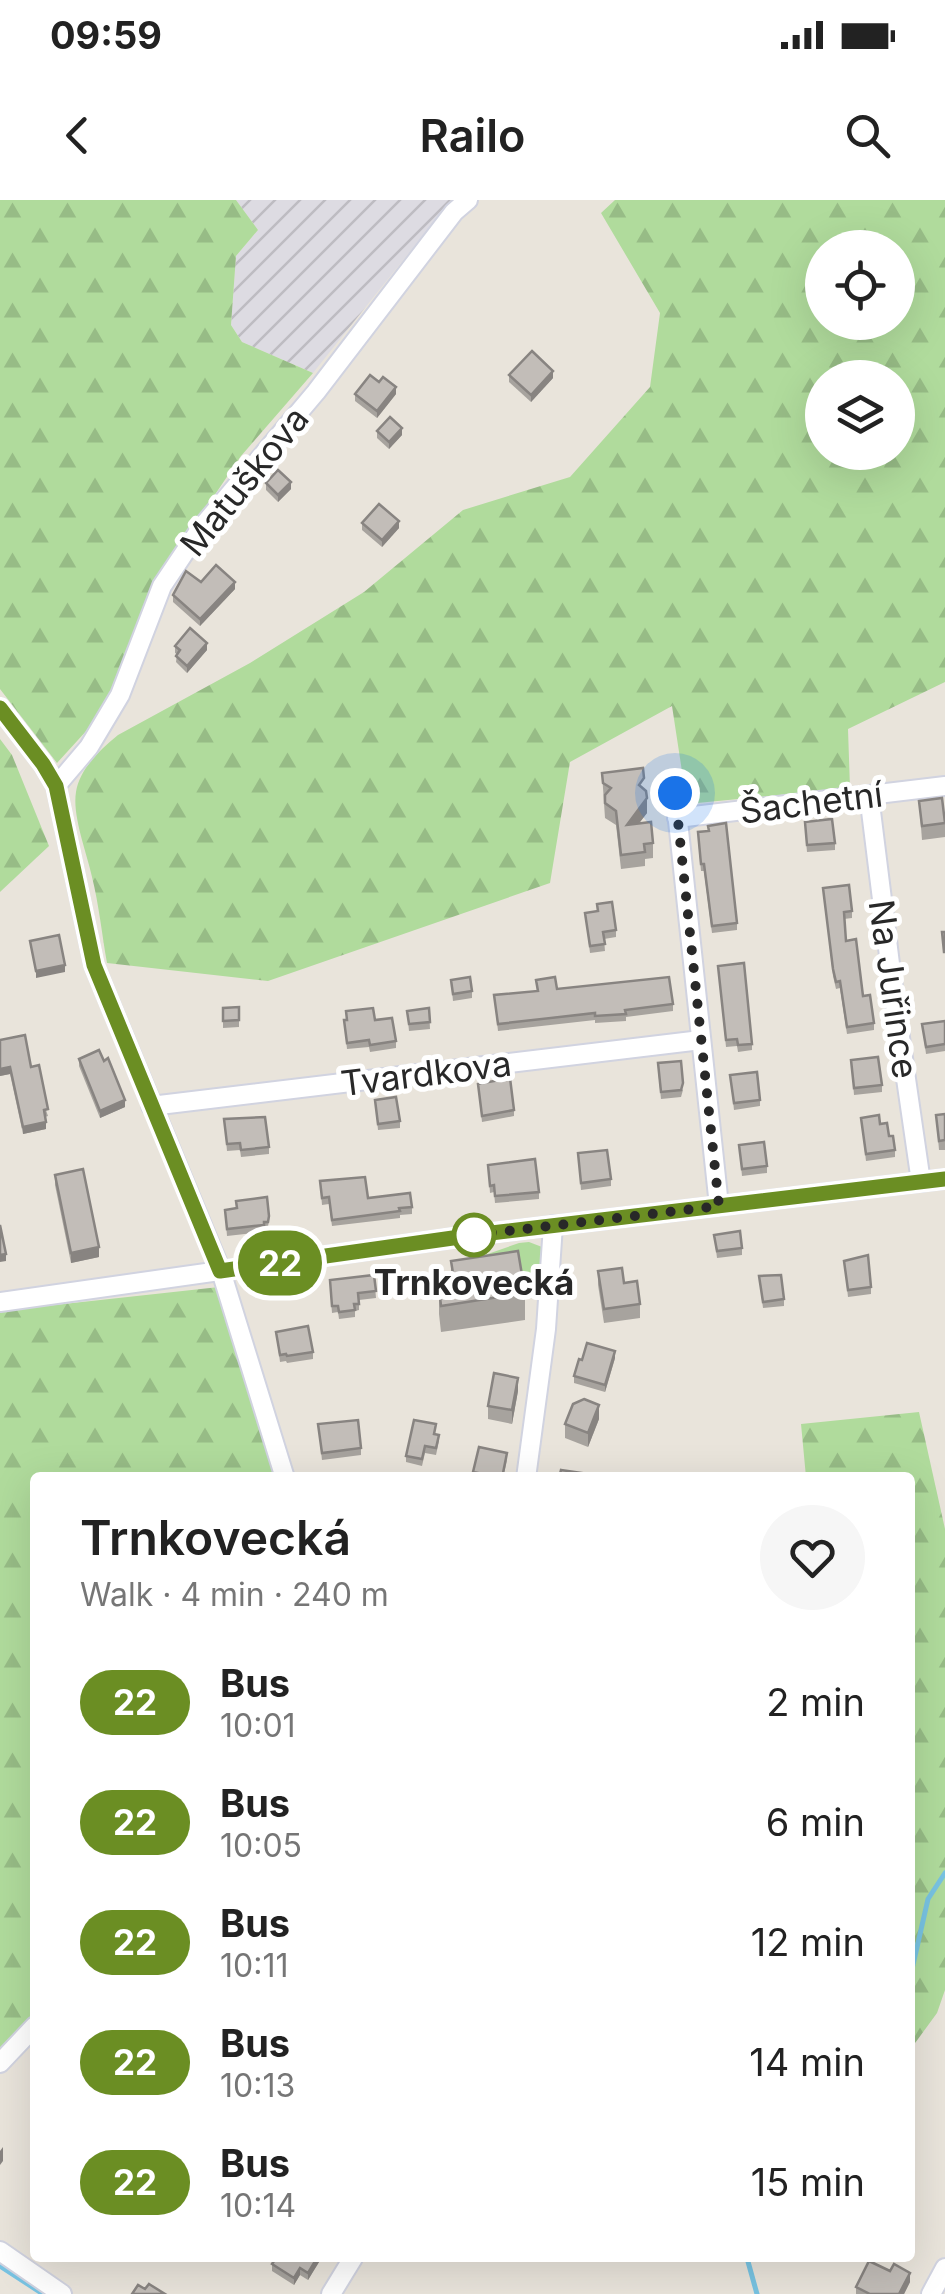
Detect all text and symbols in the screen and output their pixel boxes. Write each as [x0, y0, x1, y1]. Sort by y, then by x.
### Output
text: 09:59 [50, 12, 162, 58]
icon: back [50, 108, 105, 163]
text: Railo [420, 108, 525, 163]
icon: search [840, 108, 895, 163]
map controls [805, 230, 915, 470]
button: locate [805, 230, 915, 340]
button: layers [805, 360, 915, 470]
street label: Matuškova [171, 398, 317, 564]
your location [650, 768, 700, 818]
street label: Šachetní [737, 772, 885, 832]
street label: Na Juřince [861, 897, 927, 1081]
street label: Tvardkova [338, 1042, 514, 1104]
marker: Trnkovecká [453, 1214, 495, 1256]
line badge: 22 [235, 1230, 325, 1296]
text: 22 [258, 1242, 302, 1284]
place label: Trnkovecká [374, 1261, 574, 1303]
button: heart [760, 1505, 865, 1610]
text: Trnkovecká [80, 1508, 351, 1567]
text: Walk · 4 min · 240 m [80, 1575, 389, 1614]
text: Bus [220, 1660, 290, 1706]
text: 2 min [766, 1679, 865, 1725]
text: 22 [113, 1681, 157, 1723]
text: 10:01 [220, 1706, 296, 1745]
text: Bus [220, 1780, 290, 1826]
text: 6 min [766, 1799, 865, 1845]
text: 22 [113, 1801, 157, 1843]
text: 10:05 [220, 1826, 302, 1865]
text: Bus [220, 1900, 290, 1946]
text: 12 min [751, 1919, 865, 1965]
text: 22 [113, 1921, 157, 1963]
text: 10:11 [220, 1946, 288, 1985]
text: Bus [220, 2020, 290, 2066]
text: 14 min [749, 2039, 865, 2085]
text: 22 [113, 2041, 157, 2083]
text: 10:13 [220, 2066, 295, 2105]
text: Bus [220, 2140, 290, 2186]
text: 15 min [751, 2159, 865, 2205]
text: 22 [113, 2161, 157, 2203]
text: 10:14 [220, 2186, 296, 2225]

